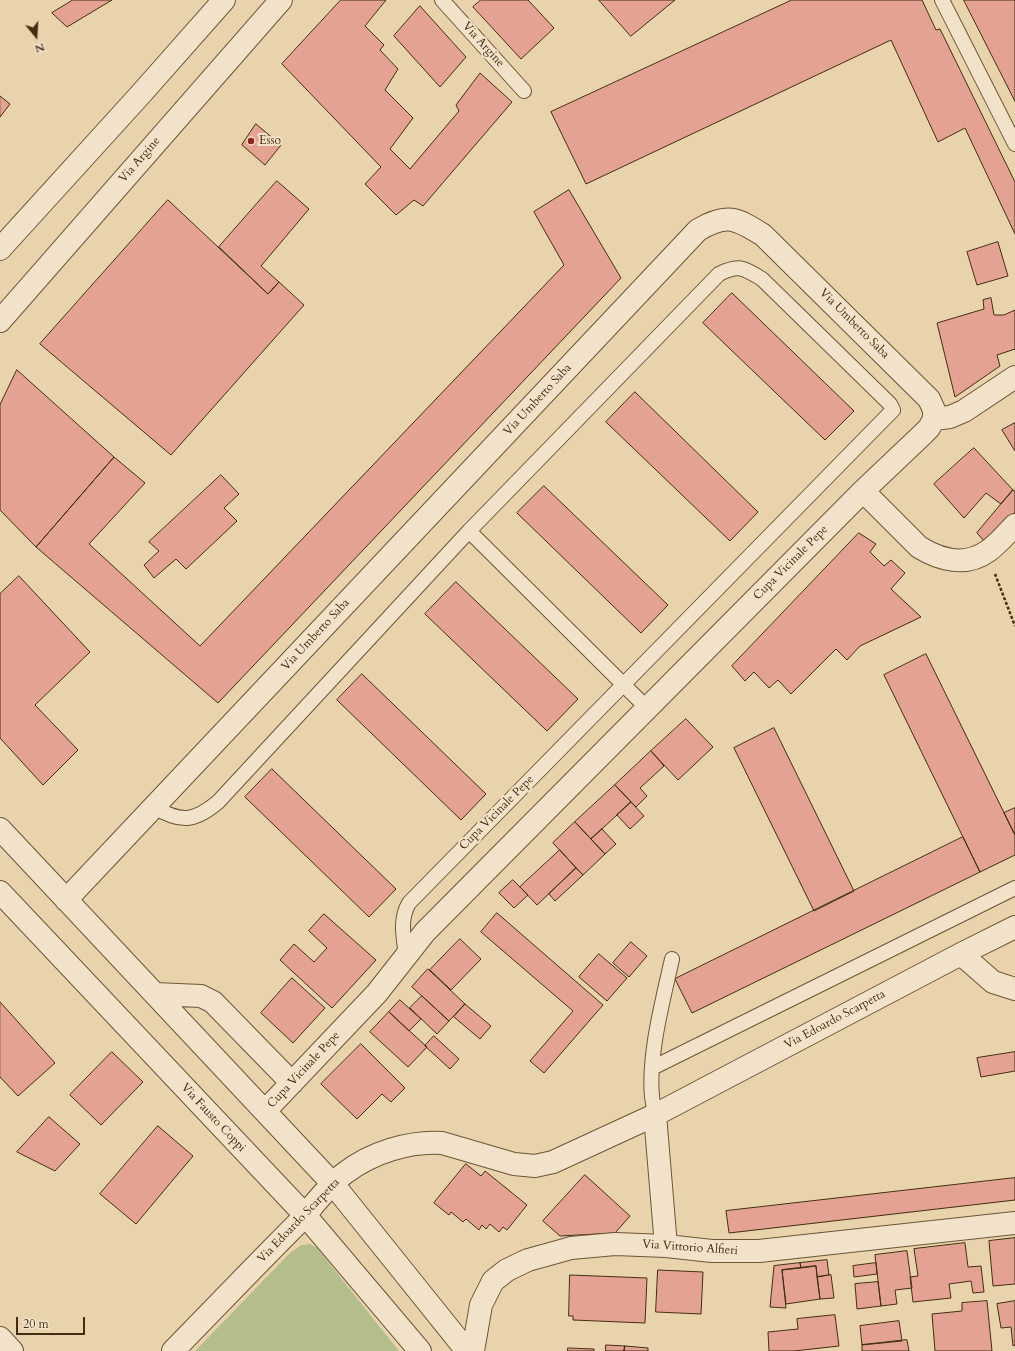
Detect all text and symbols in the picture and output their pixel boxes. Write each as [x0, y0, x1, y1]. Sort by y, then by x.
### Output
north arrow [16, 16, 56, 56]
street label: Via Argine [459, 19, 507, 71]
text: N [33, 39, 47, 56]
street label: Via Argine [116, 134, 164, 186]
place label: Esso [259, 134, 281, 148]
marker: Esso [246, 136, 256, 146]
street label: Via Umberto Saba [816, 286, 892, 362]
street label: Via Umberto Saba [501, 361, 575, 439]
street label: Cupa Vicinale Pepe [751, 523, 831, 603]
street label: Via Umberto Saba [279, 596, 353, 674]
street label: Cupa Vicinale Pepe [457, 773, 537, 853]
street label: Via Edoardo Scarpetta [782, 987, 888, 1053]
street label: Cupa Vicinale Pepe [265, 1029, 343, 1111]
street label: Via Fausto Coppi [178, 1081, 248, 1155]
street label: Via Edoardo Scarpetta [255, 1176, 343, 1266]
street label: Via Vittorio Alfieri [642, 1237, 738, 1259]
scale bar [18, 1309, 87, 1335]
text: 20 m [23, 1316, 49, 1332]

